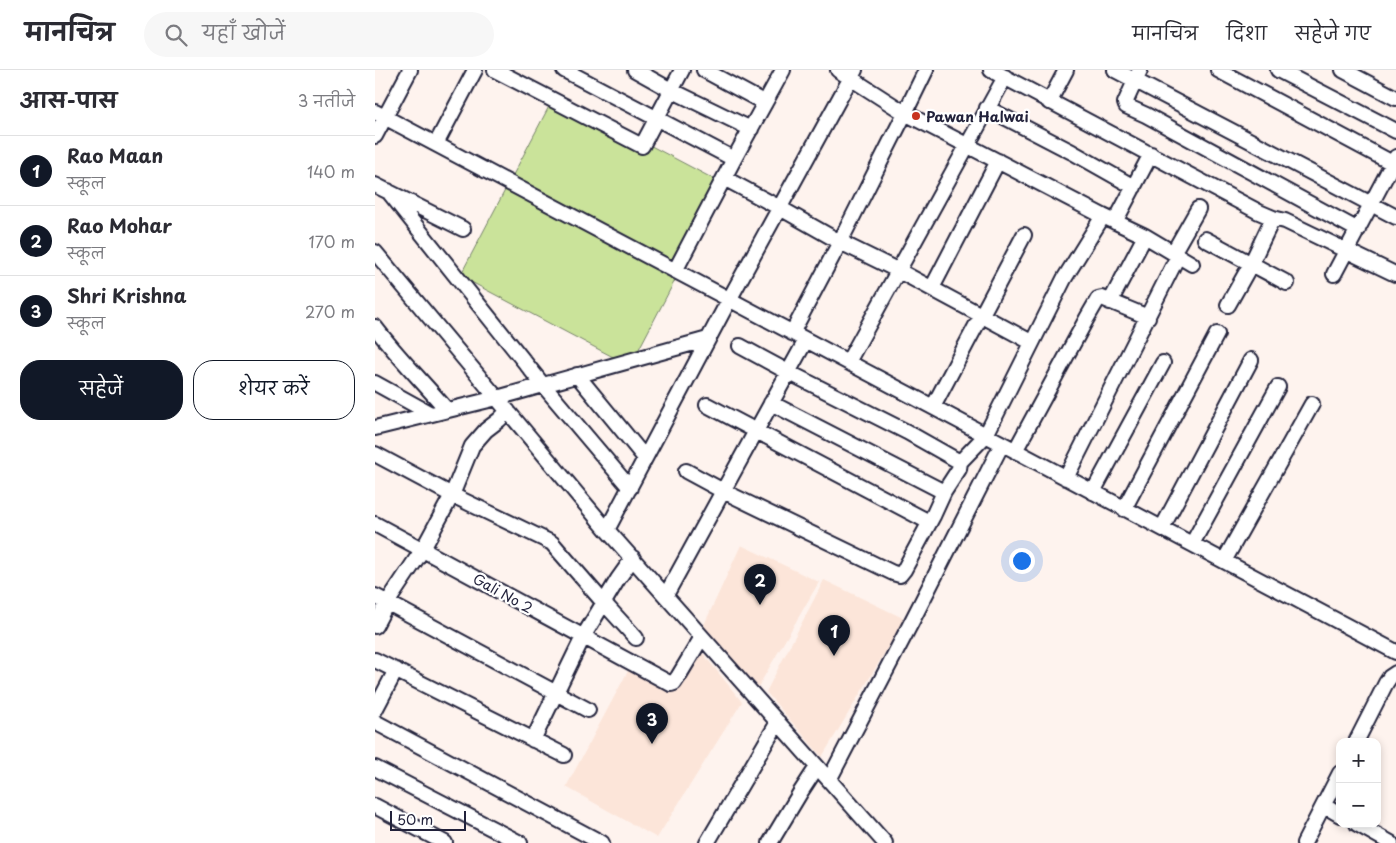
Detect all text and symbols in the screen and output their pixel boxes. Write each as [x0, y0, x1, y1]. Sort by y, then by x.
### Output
search box [144, 12, 494, 57]
text: मानचित्र [25, 13, 114, 49]
text: यहाँ खोजें [202, 18, 285, 46]
text: मानचित्र [1132, 19, 1198, 46]
text: दिशा [1226, 19, 1267, 46]
text: सहेजे गए [1295, 19, 1371, 46]
icon: search [162, 21, 190, 49]
text: आस-पास [20, 83, 117, 115]
text: 3 नतीजे [298, 88, 355, 112]
place label: Pawan Halwai [926, 106, 1029, 127]
marker: Pawan Halwai [910, 110, 922, 122]
text: Rao Maan [67, 141, 163, 169]
text: 1 [32, 159, 40, 183]
text: 140 m [307, 159, 355, 183]
text: स्कूल [67, 170, 105, 194]
text: Rao Mohar [67, 211, 172, 239]
text: 2 [30, 229, 42, 253]
text: 170 m [309, 229, 355, 253]
text: स्कूल [67, 240, 105, 264]
text: Shri Krishna [67, 281, 187, 309]
text: 3 [31, 299, 41, 323]
text: 270 m [305, 299, 355, 323]
text: स्कूल [67, 310, 105, 334]
button: सहेजें [20, 360, 183, 420]
button: शेयर करें [193, 360, 355, 420]
your location [1009, 548, 1035, 574]
pin: 2 [744, 564, 776, 605]
street label: Gali No 2 [469, 568, 537, 618]
pin: 1 [818, 615, 850, 656]
pin: 3 [636, 703, 668, 744]
map controls [1336, 738, 1381, 828]
button: + [1336, 738, 1381, 783]
button: − [1336, 783, 1381, 828]
scale bar [390, 808, 466, 831]
text: 50 m [397, 809, 433, 830]

